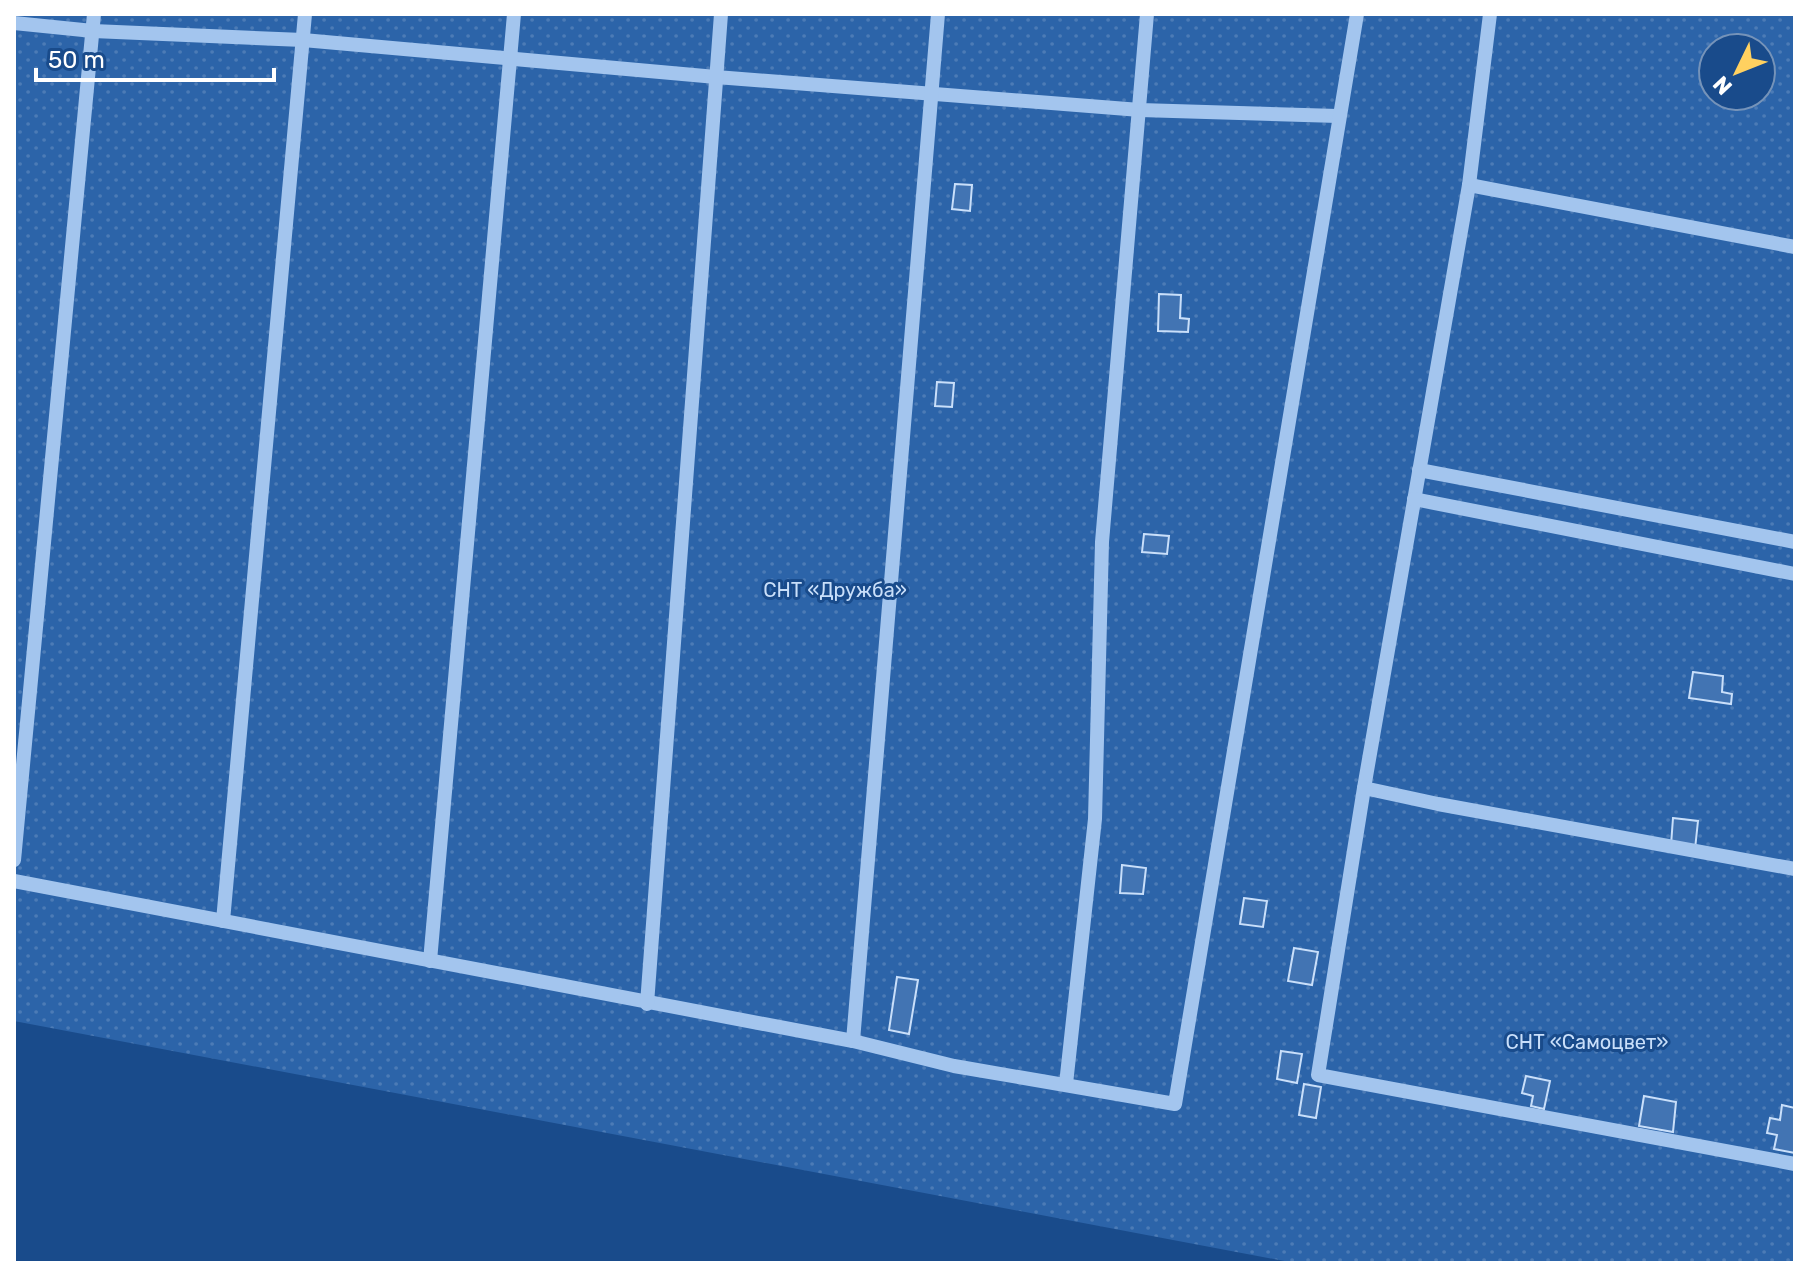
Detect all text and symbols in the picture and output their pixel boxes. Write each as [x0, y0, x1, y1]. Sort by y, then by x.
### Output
scale bar [36, 32, 274, 82]
north arrow [1697, 32, 1777, 112]
text: 50 m [48, 46, 105, 74]
text: N [1707, 70, 1738, 100]
park label: СНТ «Дружба» [763, 578, 907, 602]
park label: СНТ «Самоцвет» [1506, 1030, 1668, 1054]

